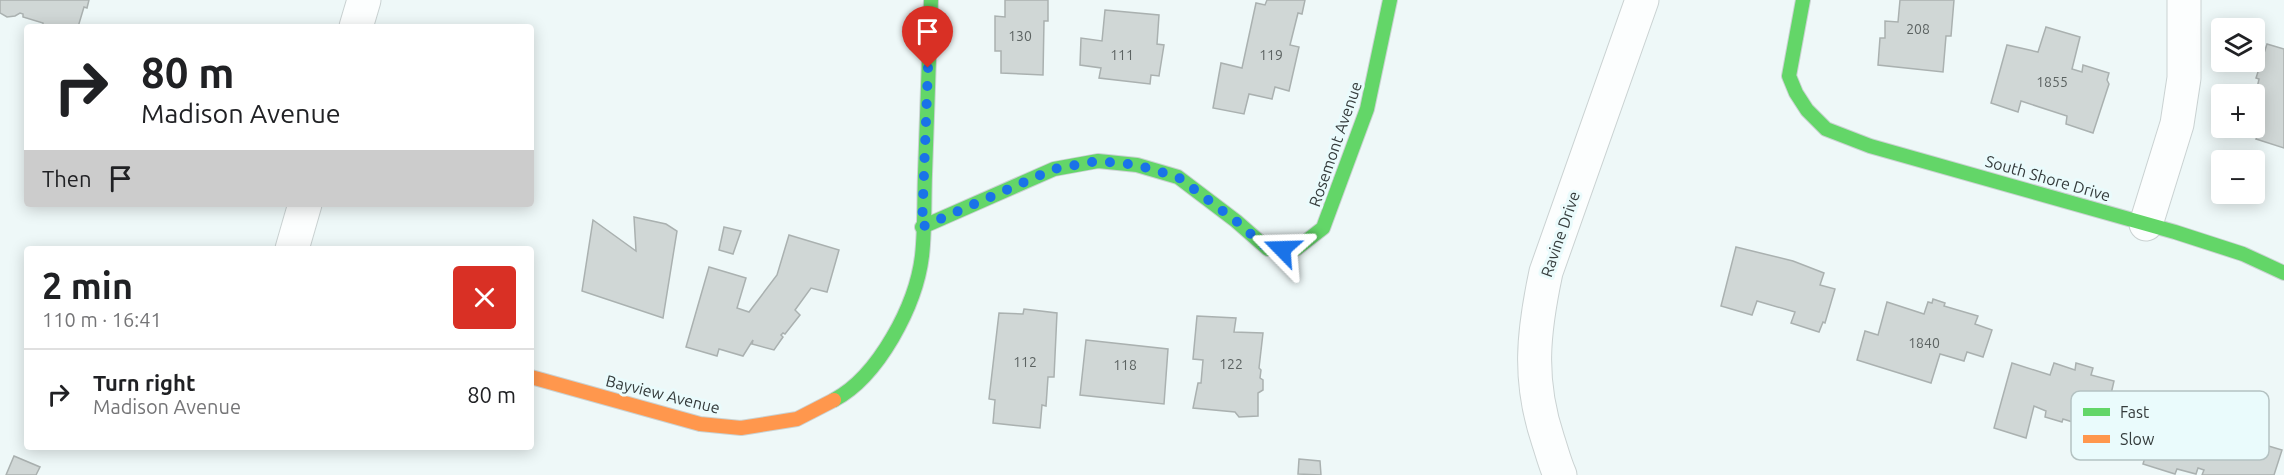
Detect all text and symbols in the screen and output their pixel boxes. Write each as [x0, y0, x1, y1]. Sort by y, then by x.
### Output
pin [902, 6, 953, 68]
icon: arrive [911, 15, 944, 48]
map controls [2211, 18, 2265, 204]
button: layers [2211, 18, 2265, 72]
house number: 208 [1906, 21, 1930, 37]
house number: 130 [1008, 28, 1032, 44]
house number: 111 [1110, 47, 1134, 63]
house number: 119 [1259, 47, 1283, 63]
icon: right [42, 48, 120, 126]
text: 80 m [141, 49, 235, 96]
house number: 1855 [2036, 74, 2068, 90]
street label: Rosemont Avenue [1305, 79, 1365, 209]
button: + [2211, 84, 2265, 138]
text: Madison Avenue [141, 98, 341, 128]
button: − [2211, 150, 2265, 204]
street label: South Shore Drive [1983, 152, 2113, 204]
icon: arrive [104, 162, 137, 195]
text: Then [42, 166, 92, 191]
street label: Ravine Drive [1537, 189, 1583, 279]
position arrow [1250, 217, 1314, 281]
text: 2 min [42, 265, 133, 306]
button: close [453, 266, 516, 329]
text: 110 m · 16:41 [42, 308, 162, 331]
house number: 1840 [1908, 335, 1940, 351]
house number: 112 [1013, 354, 1037, 370]
house number: 122 [1219, 356, 1243, 372]
house number: 118 [1113, 357, 1137, 373]
text: Turn right [93, 370, 195, 395]
street label: Bayview Avenue [604, 371, 722, 417]
icon: right [42, 378, 75, 411]
text: 80 m [467, 382, 516, 407]
legend [2071, 391, 2269, 460]
text: Madison Avenue [93, 395, 241, 418]
text: Fast [2120, 403, 2150, 421]
text: Slow [2120, 430, 2155, 448]

